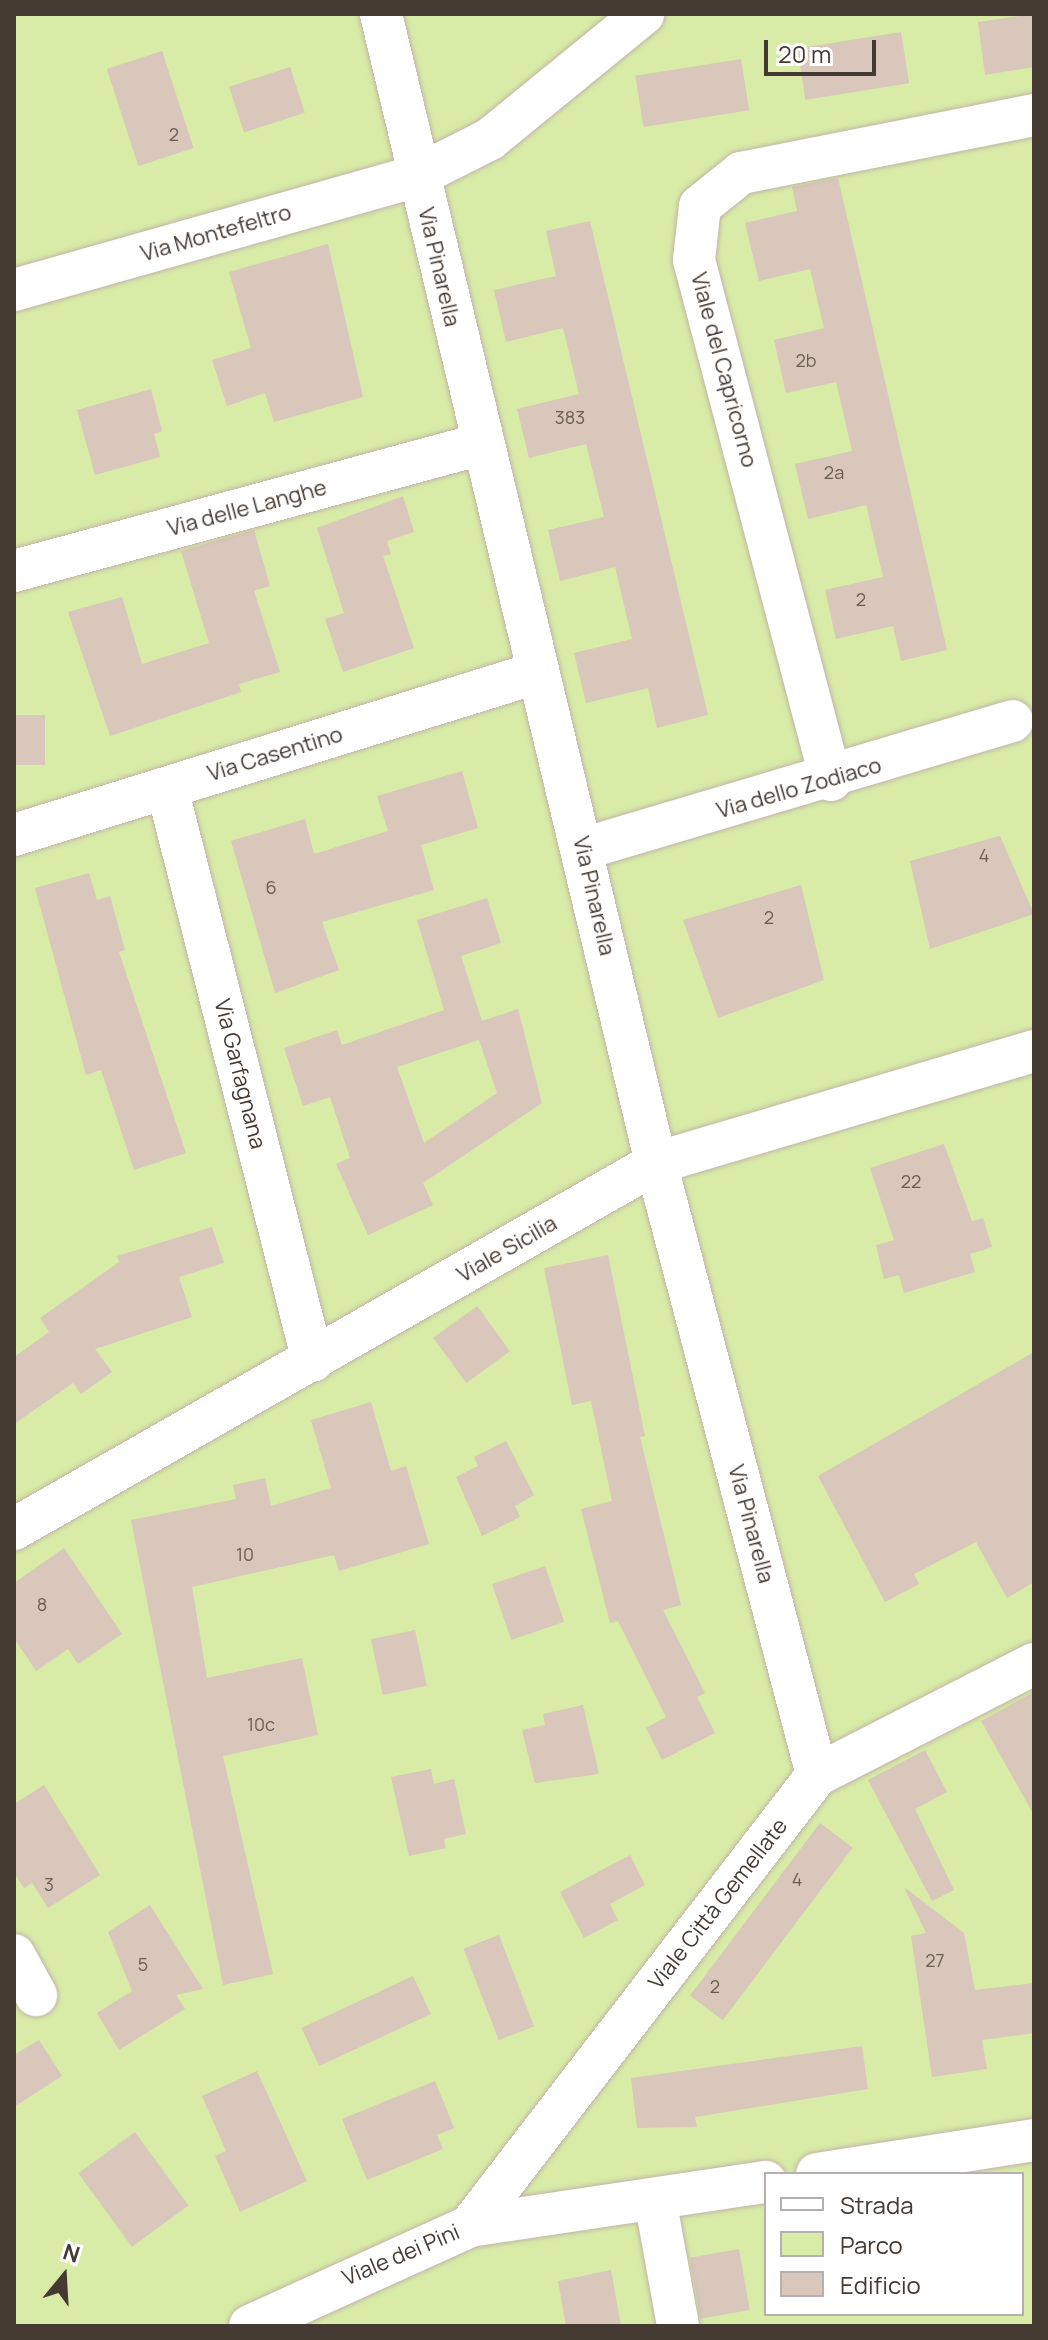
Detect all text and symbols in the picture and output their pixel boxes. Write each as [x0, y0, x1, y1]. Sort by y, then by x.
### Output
scale bar [768, 24, 880, 74]
text: 20 m [778, 37, 831, 70]
house number: 2 [169, 123, 179, 145]
street label: Via Montefeltro [138, 199, 294, 267]
street label: Via Pinarella [412, 205, 466, 329]
street label: Viale del Capricorno [685, 270, 763, 470]
house number: 2b [796, 349, 816, 371]
house number: 383 [555, 406, 585, 428]
house number: 2a [824, 461, 844, 483]
street label: Via delle Langhe [165, 474, 329, 542]
house number: 2 [856, 588, 866, 610]
street label: Via Casentino [204, 721, 346, 787]
street label: Via dello Zodiaco [714, 752, 884, 824]
street label: Via Pinarella [567, 834, 621, 958]
house number: 4 [979, 844, 989, 866]
house number: 6 [265, 876, 277, 898]
house number: 2 [764, 906, 774, 928]
street label: Via Garfagnana [209, 996, 271, 1152]
house number: 22 [901, 1170, 921, 1192]
street label: Viale Sicilia [452, 1210, 562, 1288]
street label: Via Pinarella [723, 1462, 779, 1586]
house number: 10 [236, 1543, 254, 1565]
house number: 8 [37, 1593, 47, 1615]
house number: 10c [247, 1713, 275, 1735]
street label: Viale Città Gemellate [643, 1813, 793, 1995]
house number: 4 [792, 1868, 802, 1890]
house number: 3 [44, 1873, 54, 1895]
house number: 27 [925, 1949, 945, 1971]
house number: 5 [138, 1953, 148, 1975]
house number: 2 [710, 1975, 720, 1997]
legend [764, 2172, 1024, 2316]
text: Strada [840, 2188, 913, 2221]
street label: Viale dei Pini [338, 2218, 464, 2292]
text: Parco [840, 2228, 903, 2261]
north arrow [24, 2236, 104, 2316]
text: N [59, 2236, 84, 2270]
text: Edificio [840, 2268, 921, 2301]

